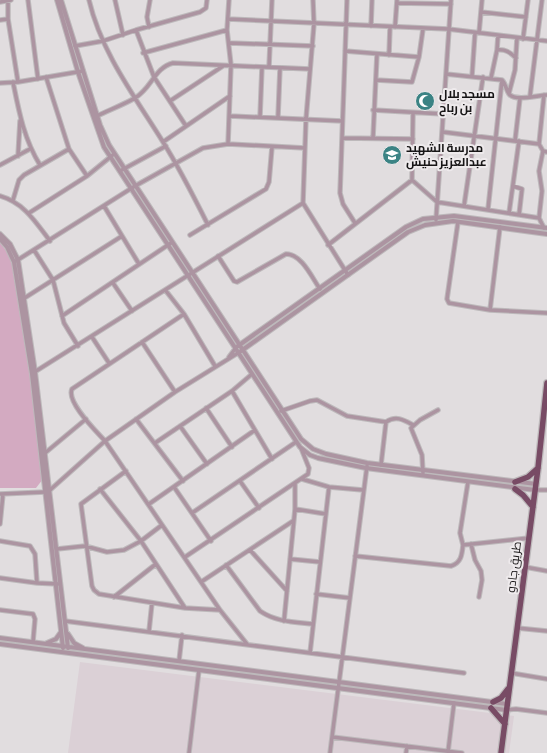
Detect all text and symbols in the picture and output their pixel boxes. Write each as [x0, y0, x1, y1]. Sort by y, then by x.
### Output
place label: مسجد بلال بن رباح [439, 87, 495, 117]
mosque icon: مسجد بلال بن رباح [414, 90, 436, 112]
place label: مدرسة الشهيد عبدالعزيز حنيش [406, 141, 487, 170]
school or university icon: مدرسة الشهيد عبدالعزيز حنيش [381, 144, 403, 166]
street label: طريق جادو [504, 540, 524, 593]

